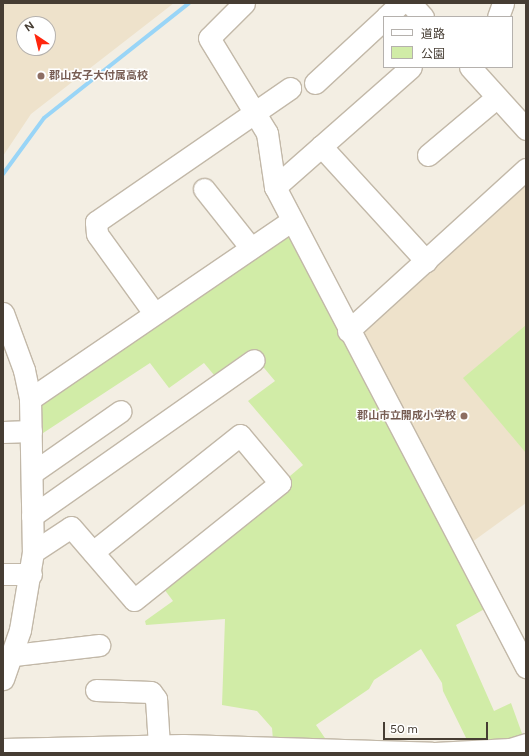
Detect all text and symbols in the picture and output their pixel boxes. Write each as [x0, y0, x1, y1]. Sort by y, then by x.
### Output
north arrow [16, 16, 56, 56]
legend [383, 16, 513, 68]
text: N [22, 19, 37, 34]
text: 道路 [421, 27, 445, 41]
text: 公園 [421, 47, 445, 61]
place label: 郡山女子大付属高校 [49, 69, 148, 83]
marker: 郡山女子大付属高校 [36, 71, 46, 81]
place label: 郡山市立開成小学校 [357, 409, 456, 423]
marker: 郡山市立開成小学校 [459, 411, 469, 421]
scale bar [385, 714, 490, 740]
text: 50 m [390, 722, 418, 736]

